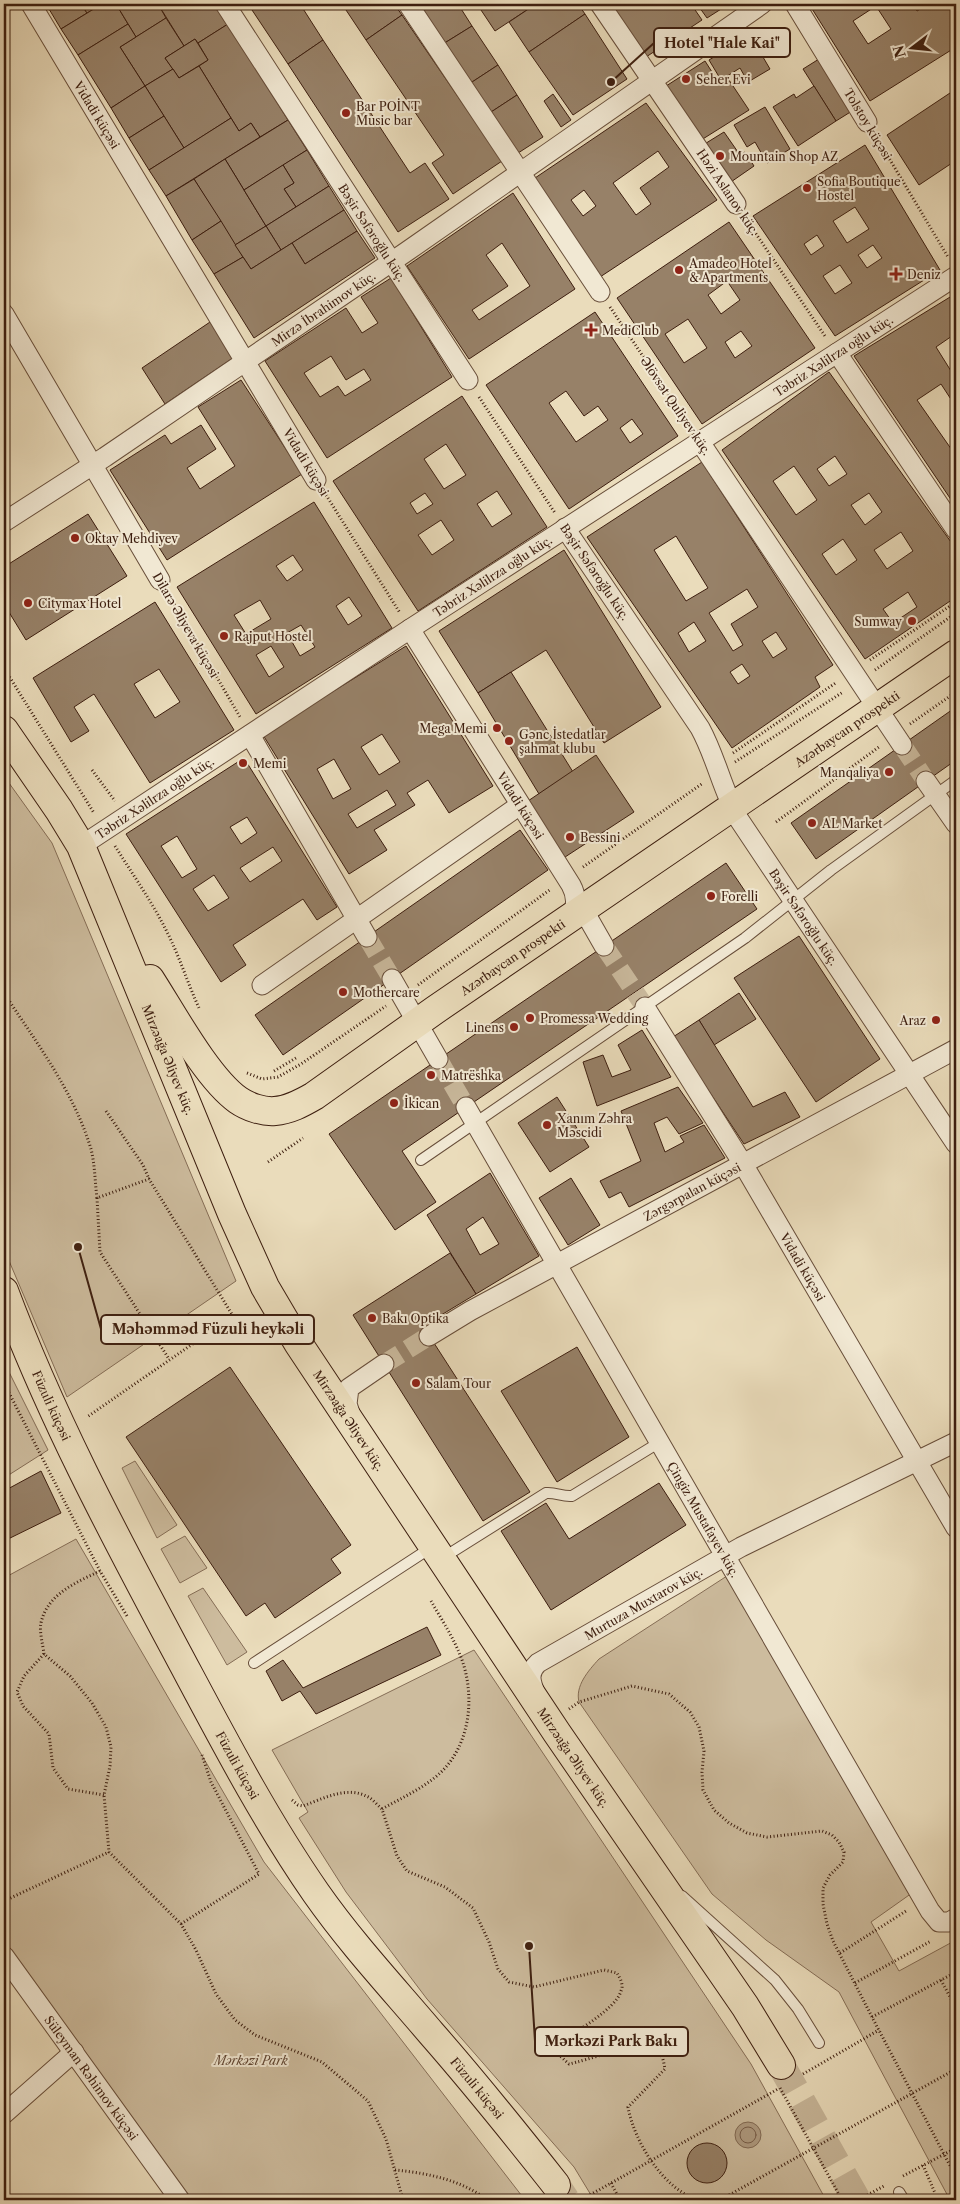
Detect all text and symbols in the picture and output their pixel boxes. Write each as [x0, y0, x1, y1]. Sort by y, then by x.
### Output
north arrow [888, 22, 938, 72]
callout: Hotel "Hale Kai" [654, 28, 790, 57]
text: Hotel "Hale Kai" [664, 34, 780, 52]
text: N [889, 43, 910, 60]
place label: Seher Evi [696, 72, 751, 87]
marker: Seher Evi [680, 73, 692, 85]
street label: Vidadi küçəsi [71, 77, 123, 152]
street label: Tolstoy küçəsi [841, 85, 895, 163]
place label: Bar POİNT Music bar [356, 98, 420, 128]
marker: Bar POİNT Music bar [340, 107, 352, 119]
street label: Həzi Aslanov küç. [694, 146, 762, 238]
place label: Mountain Shop AZ [730, 149, 838, 164]
marker: Mountain Shop AZ [714, 150, 726, 162]
place label: Sofia Boutique Hostel [817, 174, 901, 203]
street label: Bəşir Səfəroğlu küç. [336, 181, 410, 284]
marker: Sofia Boutique Hostel [801, 182, 813, 194]
place label: Amadeo Hotel & Apartments [688, 256, 772, 285]
marker: Amadeo Hotel & Apartments [673, 264, 685, 276]
marker: Deniz [889, 267, 903, 281]
place label: Deniz [907, 267, 941, 282]
street label: Mirzə İbrahimov küç. [268, 268, 378, 349]
street label: Təbriz Xəlilrza oğlu küç. [771, 311, 895, 399]
marker: MediClub [584, 323, 598, 337]
place label: MediClub [602, 323, 659, 338]
street label: Əlövsət Quliyev küç. [637, 354, 715, 458]
street label: Vidadi küçəsi [279, 425, 332, 499]
street label: Bəşir Səfəroğlu küç. [557, 521, 633, 623]
place label: Oktay Mehdiyev [85, 531, 178, 546]
marker: Oktay Mehdiyev [69, 532, 81, 544]
street label: Təbriz Xəlilrza oğlu küç. [430, 532, 555, 620]
street label: Dilarə Əliyeva küçəsi [150, 570, 222, 681]
place label: Citymax Hotel [38, 596, 122, 611]
marker: Citymax Hotel [22, 597, 34, 609]
place label: Sumway [854, 614, 902, 629]
marker: Sumway [906, 615, 918, 627]
place label: Rajput Hostel [234, 629, 312, 644]
marker: Rajput Hostel [218, 630, 230, 642]
street label: Azərbaycan prospekti [791, 687, 902, 770]
place label: Mega Memi [419, 721, 487, 736]
marker: Mega Memi [491, 722, 503, 734]
place label: Gənc İstedatlar şahmat klubu [519, 726, 606, 756]
marker: Gənc İstedatlar şahmat klubu [503, 735, 515, 747]
street label: Təbriz Xəlilrza oğlu küç. [92, 753, 216, 842]
place label: Memi [253, 756, 287, 771]
marker: Memi [237, 757, 249, 769]
place label: Manqaliya [820, 765, 880, 780]
marker: Manqaliya [883, 766, 895, 778]
street label: Vidadi küçəsi [494, 768, 548, 842]
place label: AL Market [821, 816, 883, 831]
marker: AL Market [806, 817, 818, 829]
place label: Bessini [580, 830, 621, 845]
marker: Bessini [564, 831, 576, 843]
street label: Bəşir Səfəroğlu küç. [766, 866, 842, 968]
place label: Forelli [721, 889, 758, 904]
marker: Forelli [705, 890, 717, 902]
street label: Azərbaycan prospekti [456, 916, 568, 999]
place label: Mothercare [353, 985, 420, 1000]
marker: Mothercare [337, 986, 349, 998]
street label: Mirzəağa Əliyev küç. [139, 1002, 198, 1117]
place label: Promessa Wedding [540, 1011, 649, 1026]
marker: Promessa Wedding [524, 1012, 536, 1024]
place label: Araz [899, 1013, 926, 1028]
marker: Araz [930, 1014, 942, 1026]
place label: Linens [466, 1020, 504, 1035]
marker: Linens [508, 1021, 520, 1033]
place label: Matrëshka [441, 1068, 502, 1083]
marker: Matrëshka [425, 1069, 437, 1081]
place label: İkican [404, 1095, 440, 1111]
marker: İkican [388, 1097, 400, 1109]
place label: Xanım Zəhra Məscidi [556, 1111, 633, 1140]
marker: Xanım Zəhra Məscidi [541, 1119, 553, 1131]
street label: Zərgərpalan küçəsi [640, 1159, 743, 1224]
street label: Vidadi küçəsi [777, 1229, 829, 1304]
place label: Bakı Optika [382, 1311, 449, 1326]
marker: Bakı Optika [366, 1312, 378, 1324]
callout: Məhəmməd Füzuli heykəli [101, 1315, 314, 1344]
text: Məhəmməd Füzuli heykəli [112, 1320, 304, 1338]
street label: Mirzəağa Əliyev küç. [311, 1367, 388, 1474]
street label: Füzuli küçəsi [29, 1368, 74, 1443]
place label: Salam Tour [426, 1376, 491, 1391]
marker: Salam Tour [410, 1377, 422, 1389]
street label: Çingiz Mustafayev küç. [665, 1459, 743, 1580]
street label: Murtuza Muxtarov küç. [581, 1563, 705, 1643]
street label: Mirzəağa Əliyev küç. [535, 1704, 613, 1810]
street label: Füzuli küçəsi [213, 1729, 263, 1802]
street label: Süleyman Rəhimov küçəsi [42, 2013, 142, 2143]
callout: Mərkəzi Park Bakı [535, 2027, 688, 2056]
text: Mərkəzi Park Bakı [545, 2032, 677, 2050]
park label: Mərkəzi Park [212, 2053, 288, 2068]
street label: Füzuli küçəsi [448, 2054, 507, 2122]

